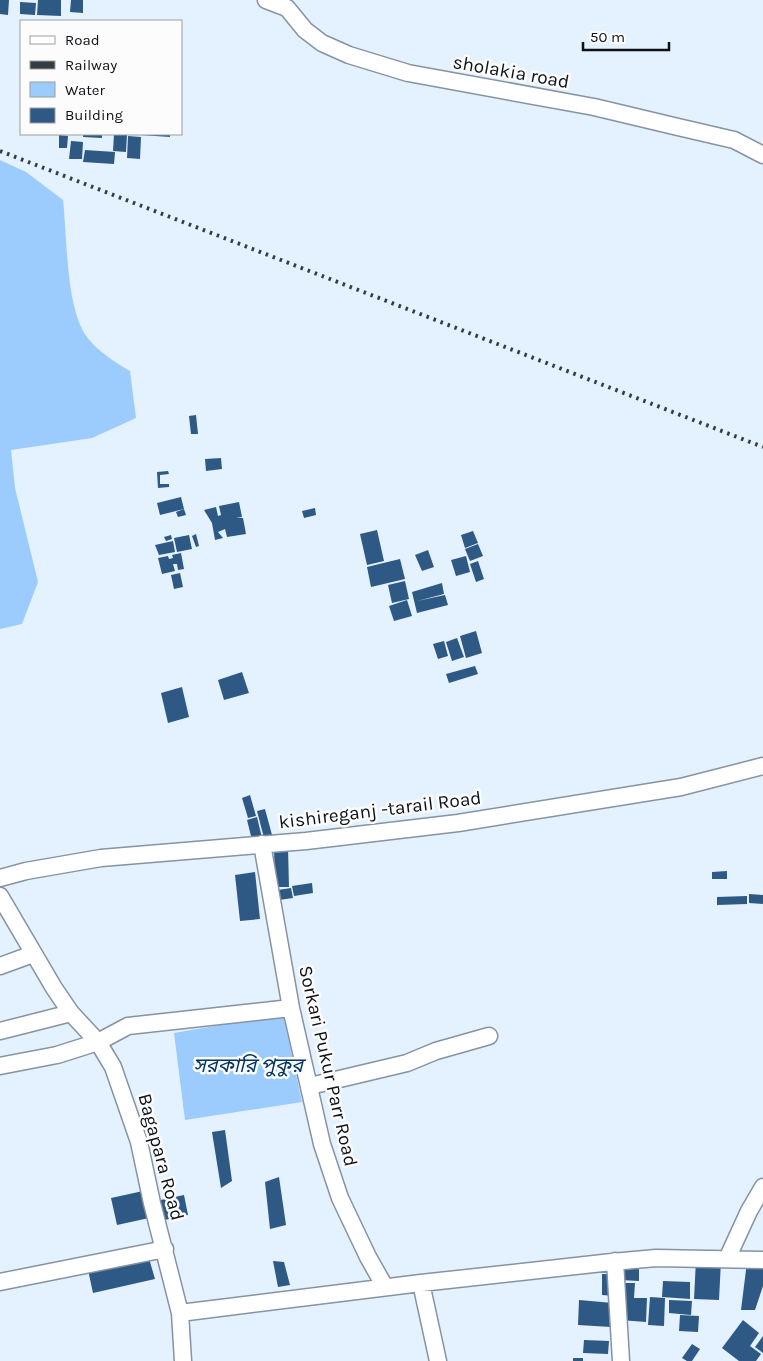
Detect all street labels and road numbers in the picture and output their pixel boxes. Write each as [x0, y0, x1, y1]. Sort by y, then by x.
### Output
street label: sholakia road [451, 51, 571, 93]
street label: kishireganj -tarail Road [277, 787, 483, 833]
street label: Sorkari Pukur Parr Road [294, 963, 362, 1169]
street label: Bagapara Road [133, 1091, 189, 1223]

